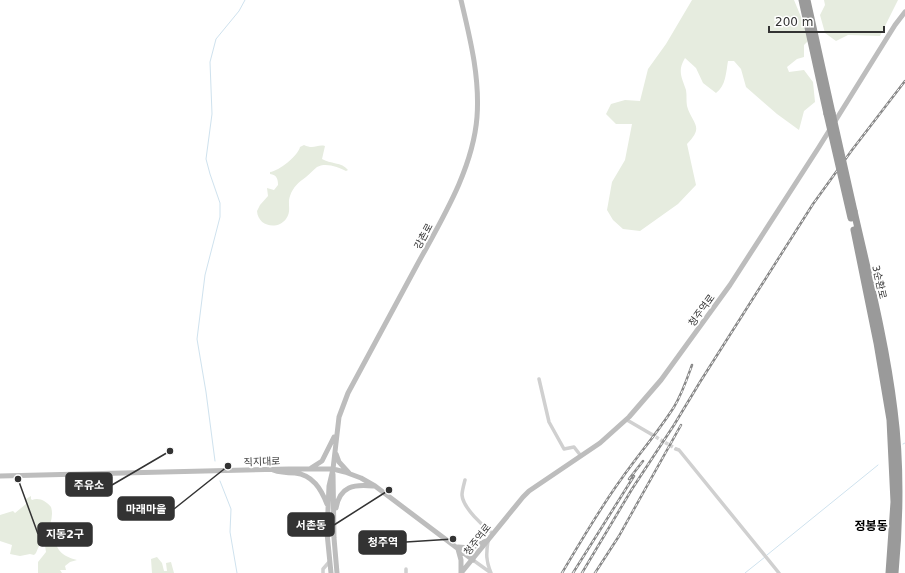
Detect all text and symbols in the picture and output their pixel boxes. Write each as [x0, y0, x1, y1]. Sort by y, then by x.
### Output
scale bar [769, 8, 884, 34]
text: 200 m [775, 15, 813, 29]
street label: 강촌로 [412, 221, 435, 251]
street label: 3순환로 [870, 264, 889, 300]
street label: 청주역로 [686, 292, 717, 328]
street label: 직지대로 [243, 455, 281, 468]
callout: 주유소 [66, 473, 112, 496]
text: 주유소 [74, 479, 104, 492]
callout: 마래마을 [118, 497, 174, 520]
text: 마래마을 [126, 503, 166, 516]
callout: 서촌동 [288, 513, 334, 536]
text: 서촌동 [296, 519, 326, 532]
district label: 정봉동 [854, 519, 888, 533]
street label: 청주역로 [462, 521, 493, 557]
callout: 지동2구 [38, 523, 92, 546]
text: 지동2구 [46, 528, 84, 541]
callout: 청주역 [359, 531, 406, 554]
text: 청주역 [368, 536, 398, 549]

